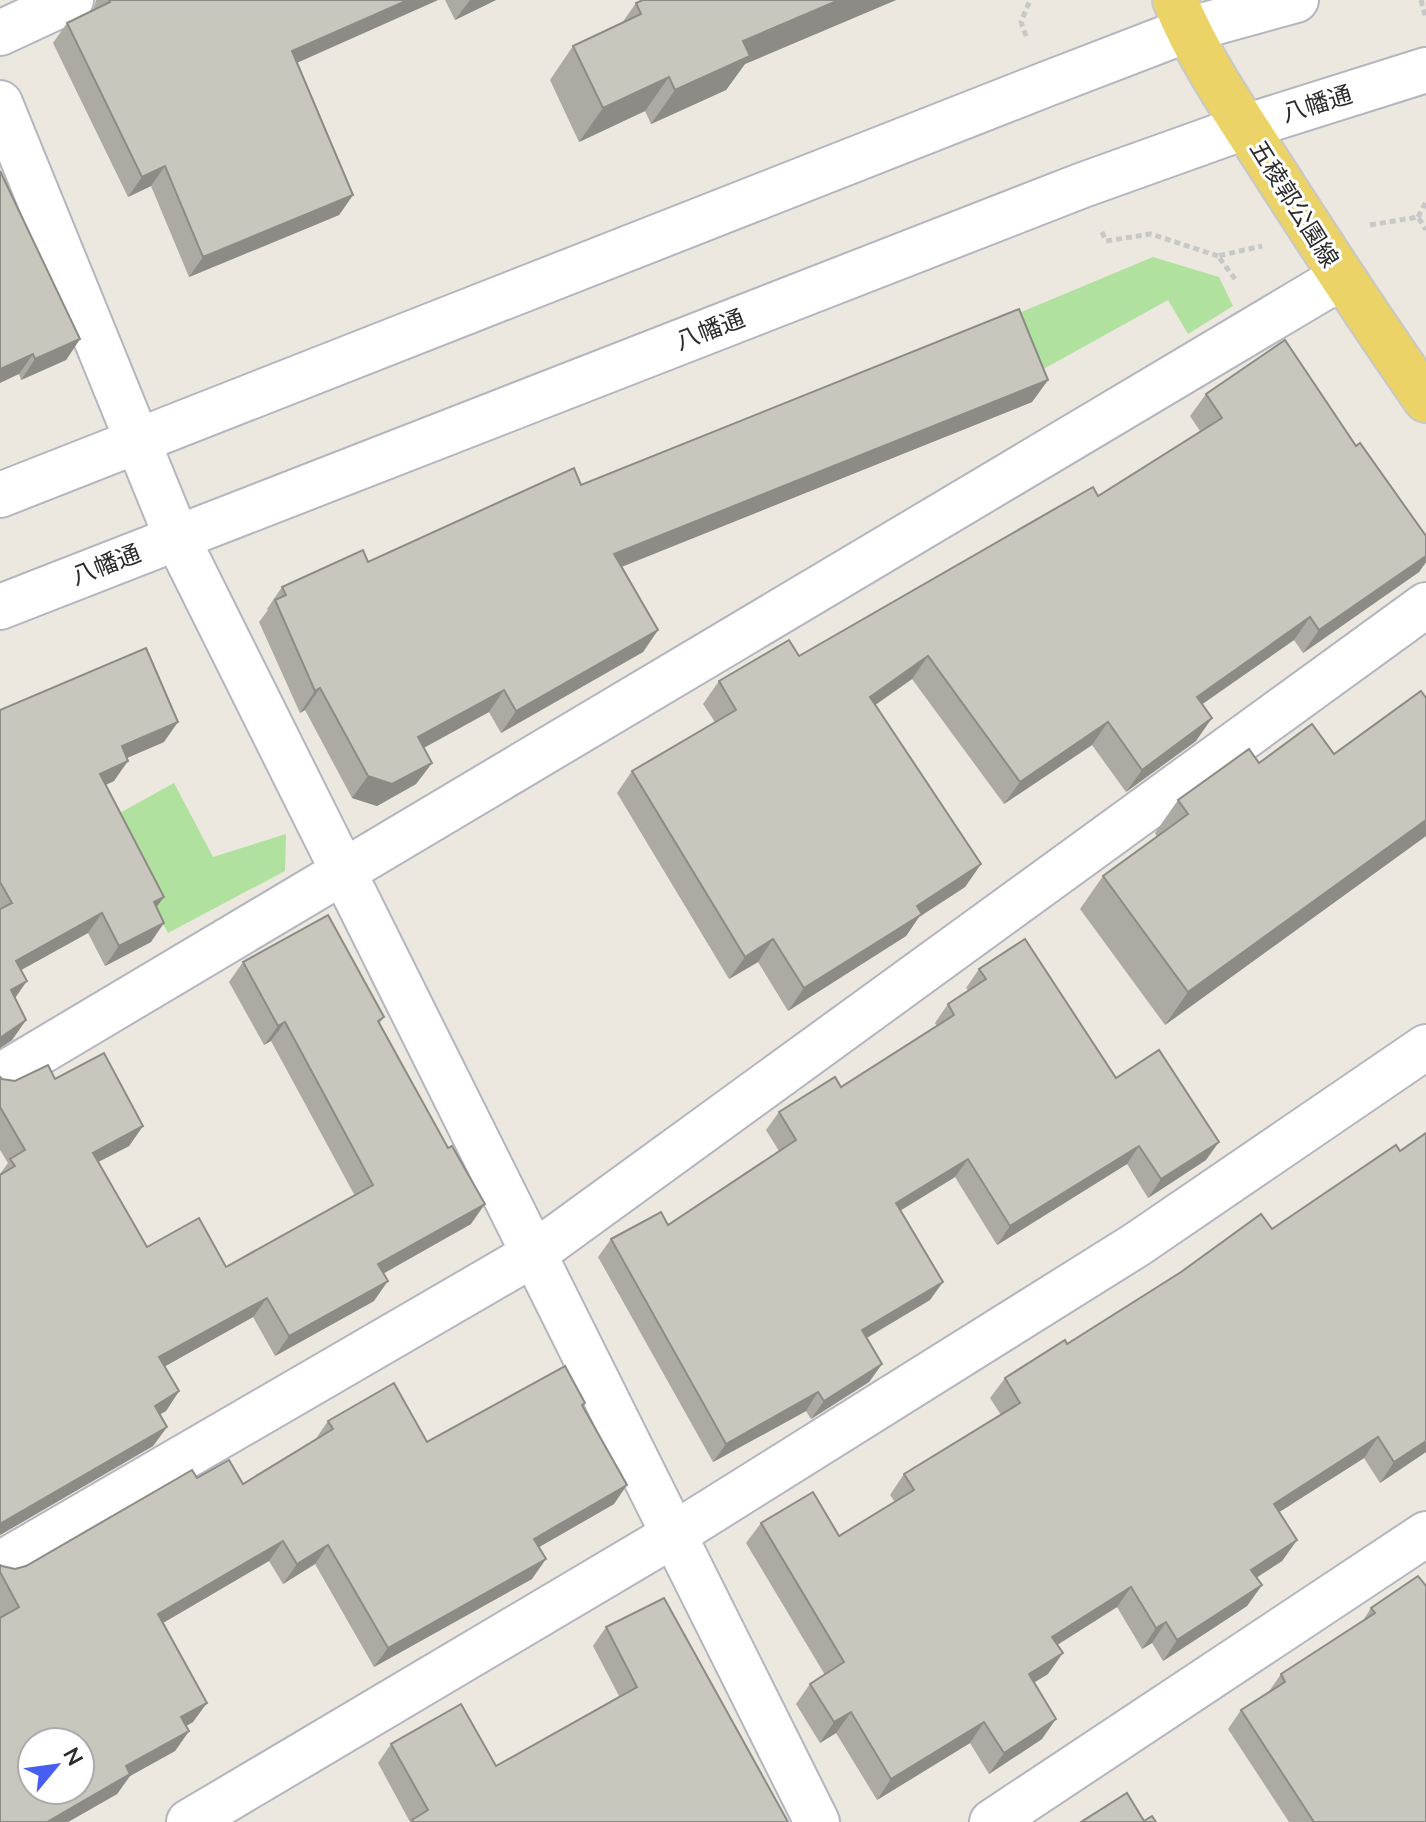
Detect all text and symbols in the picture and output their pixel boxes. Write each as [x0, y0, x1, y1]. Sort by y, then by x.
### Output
street label: 八幡通 [1278, 78, 1356, 130]
street label: 五稜郭公園線 [1242, 134, 1346, 274]
street label: 八幡通 [671, 302, 749, 358]
street label: 八幡通 [67, 537, 145, 593]
north arrow [16, 1726, 96, 1806]
text: N [56, 1742, 90, 1771]

